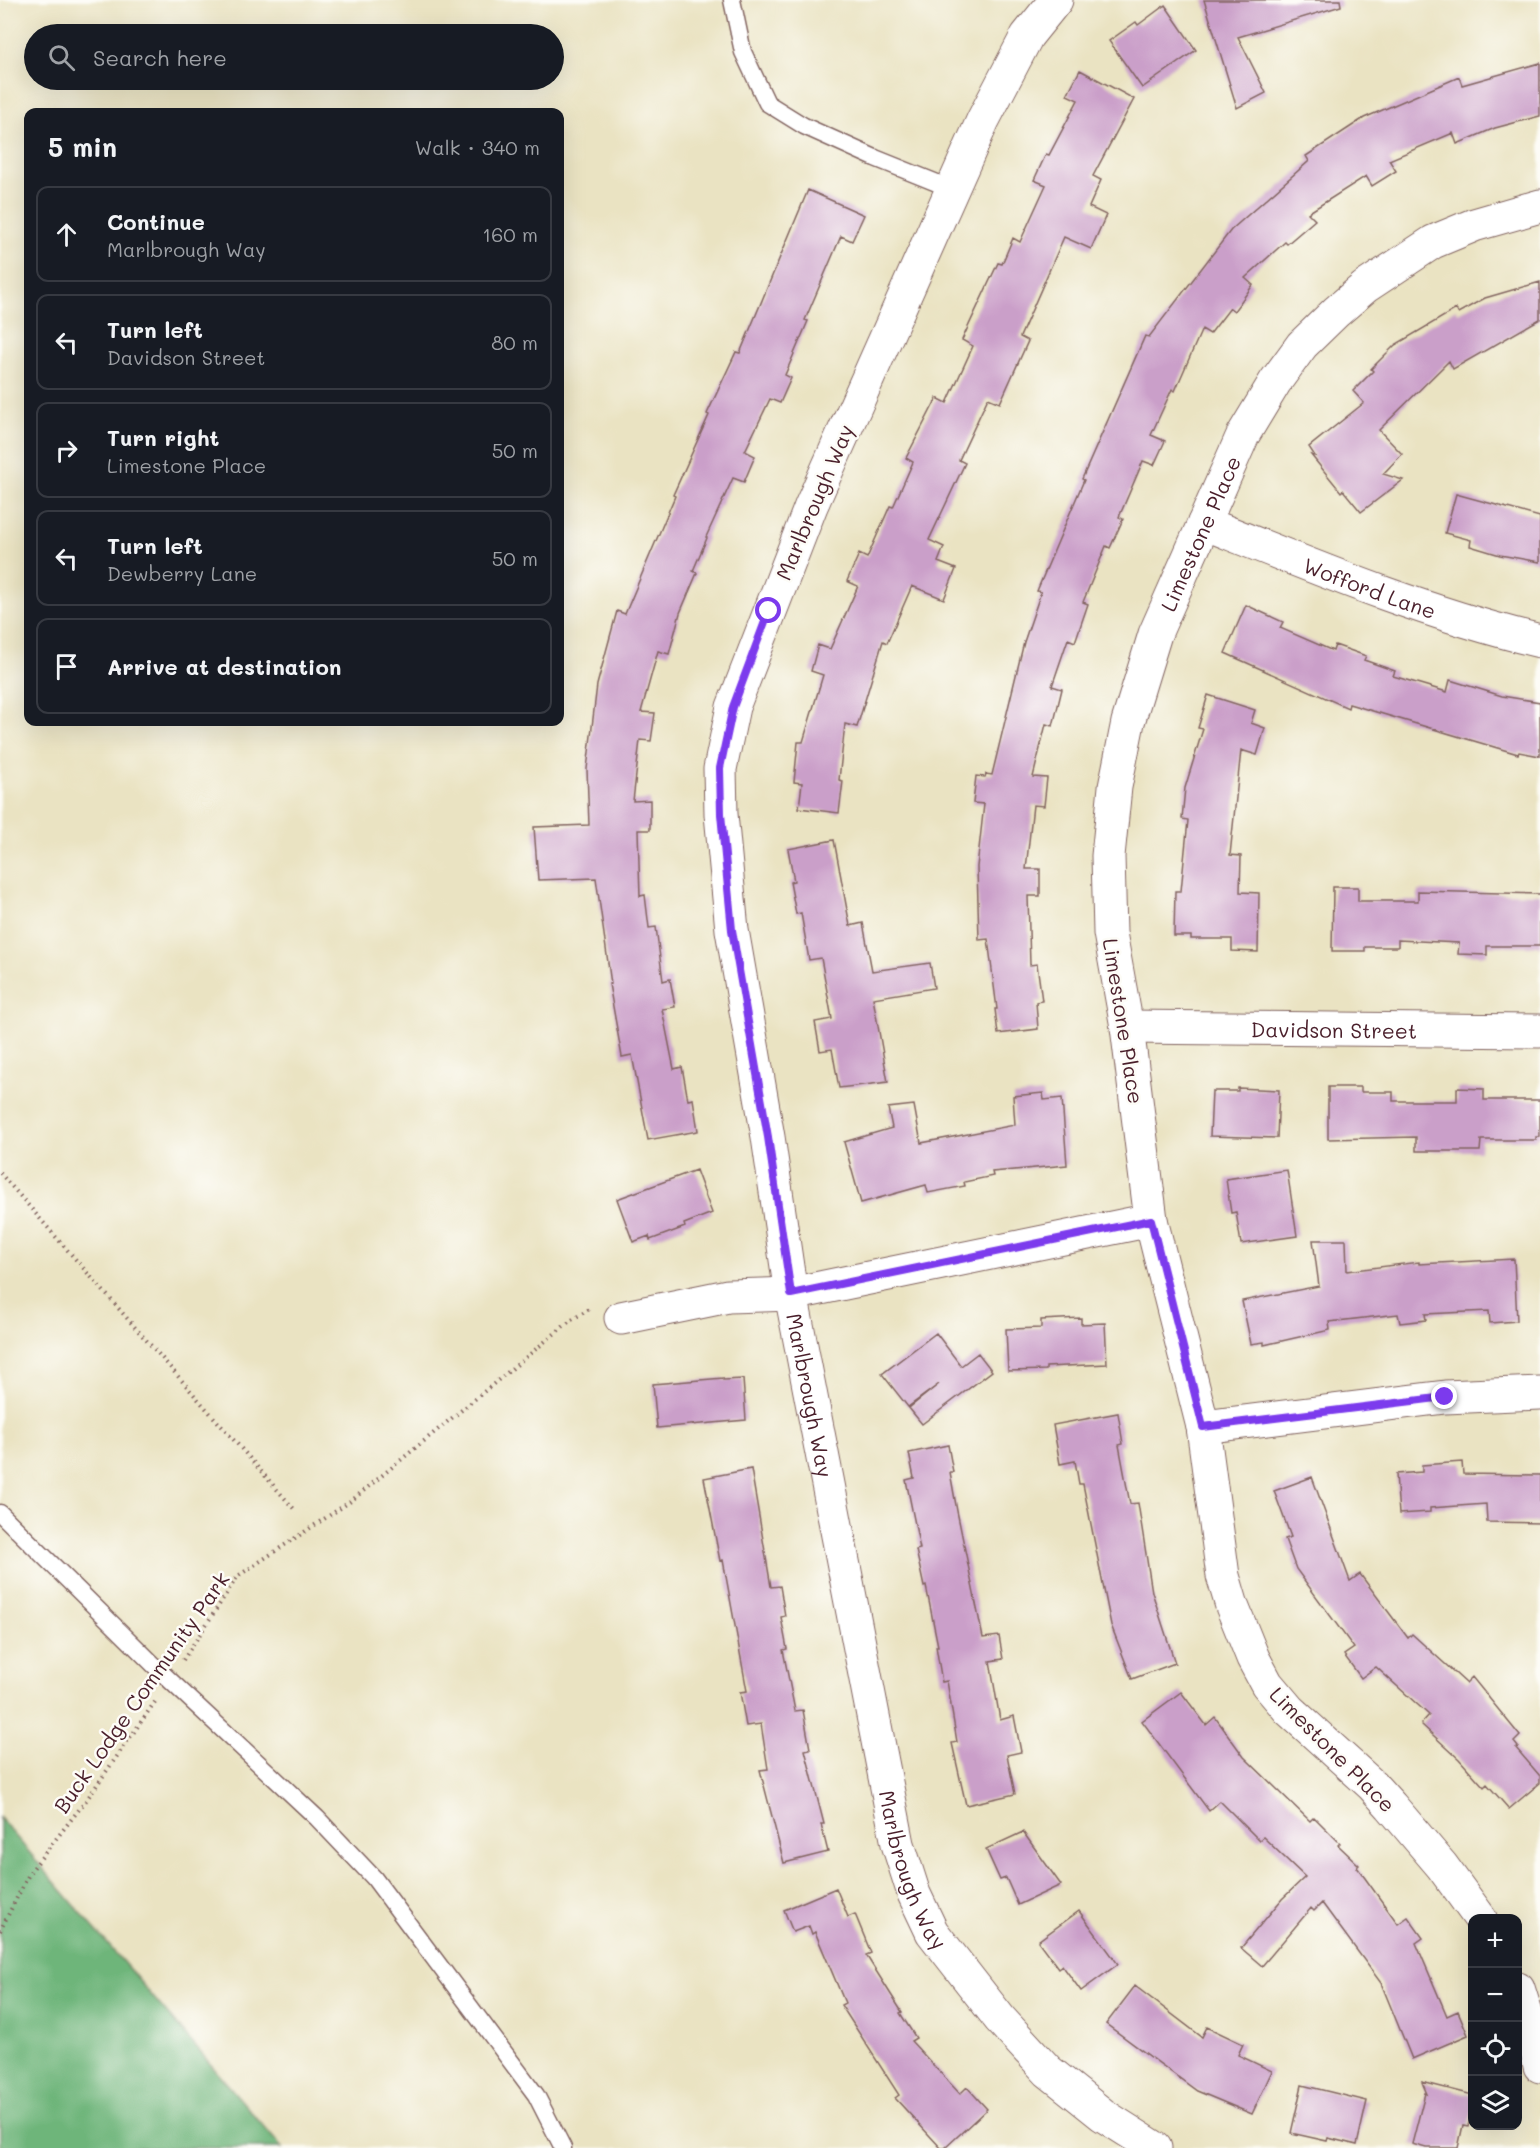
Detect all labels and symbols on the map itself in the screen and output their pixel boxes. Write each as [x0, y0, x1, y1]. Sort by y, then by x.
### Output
street label: Marlbrough Way [769, 420, 859, 584]
street label: Limestone Place [1153, 451, 1246, 615]
street label: Wofford Lane [1300, 551, 1440, 624]
route start [755, 597, 781, 623]
street label: Limestone Place [1098, 936, 1150, 1106]
street label: Davidson Street [1251, 1015, 1417, 1043]
street label: Marlbrough Way [782, 1311, 840, 1480]
route end [1431, 1383, 1457, 1409]
street label: Buck Lodge Community Park [47, 1566, 235, 1818]
street label: Limestone Place [1264, 1680, 1402, 1818]
street label: Marlbrough Way [874, 1788, 954, 1954]

